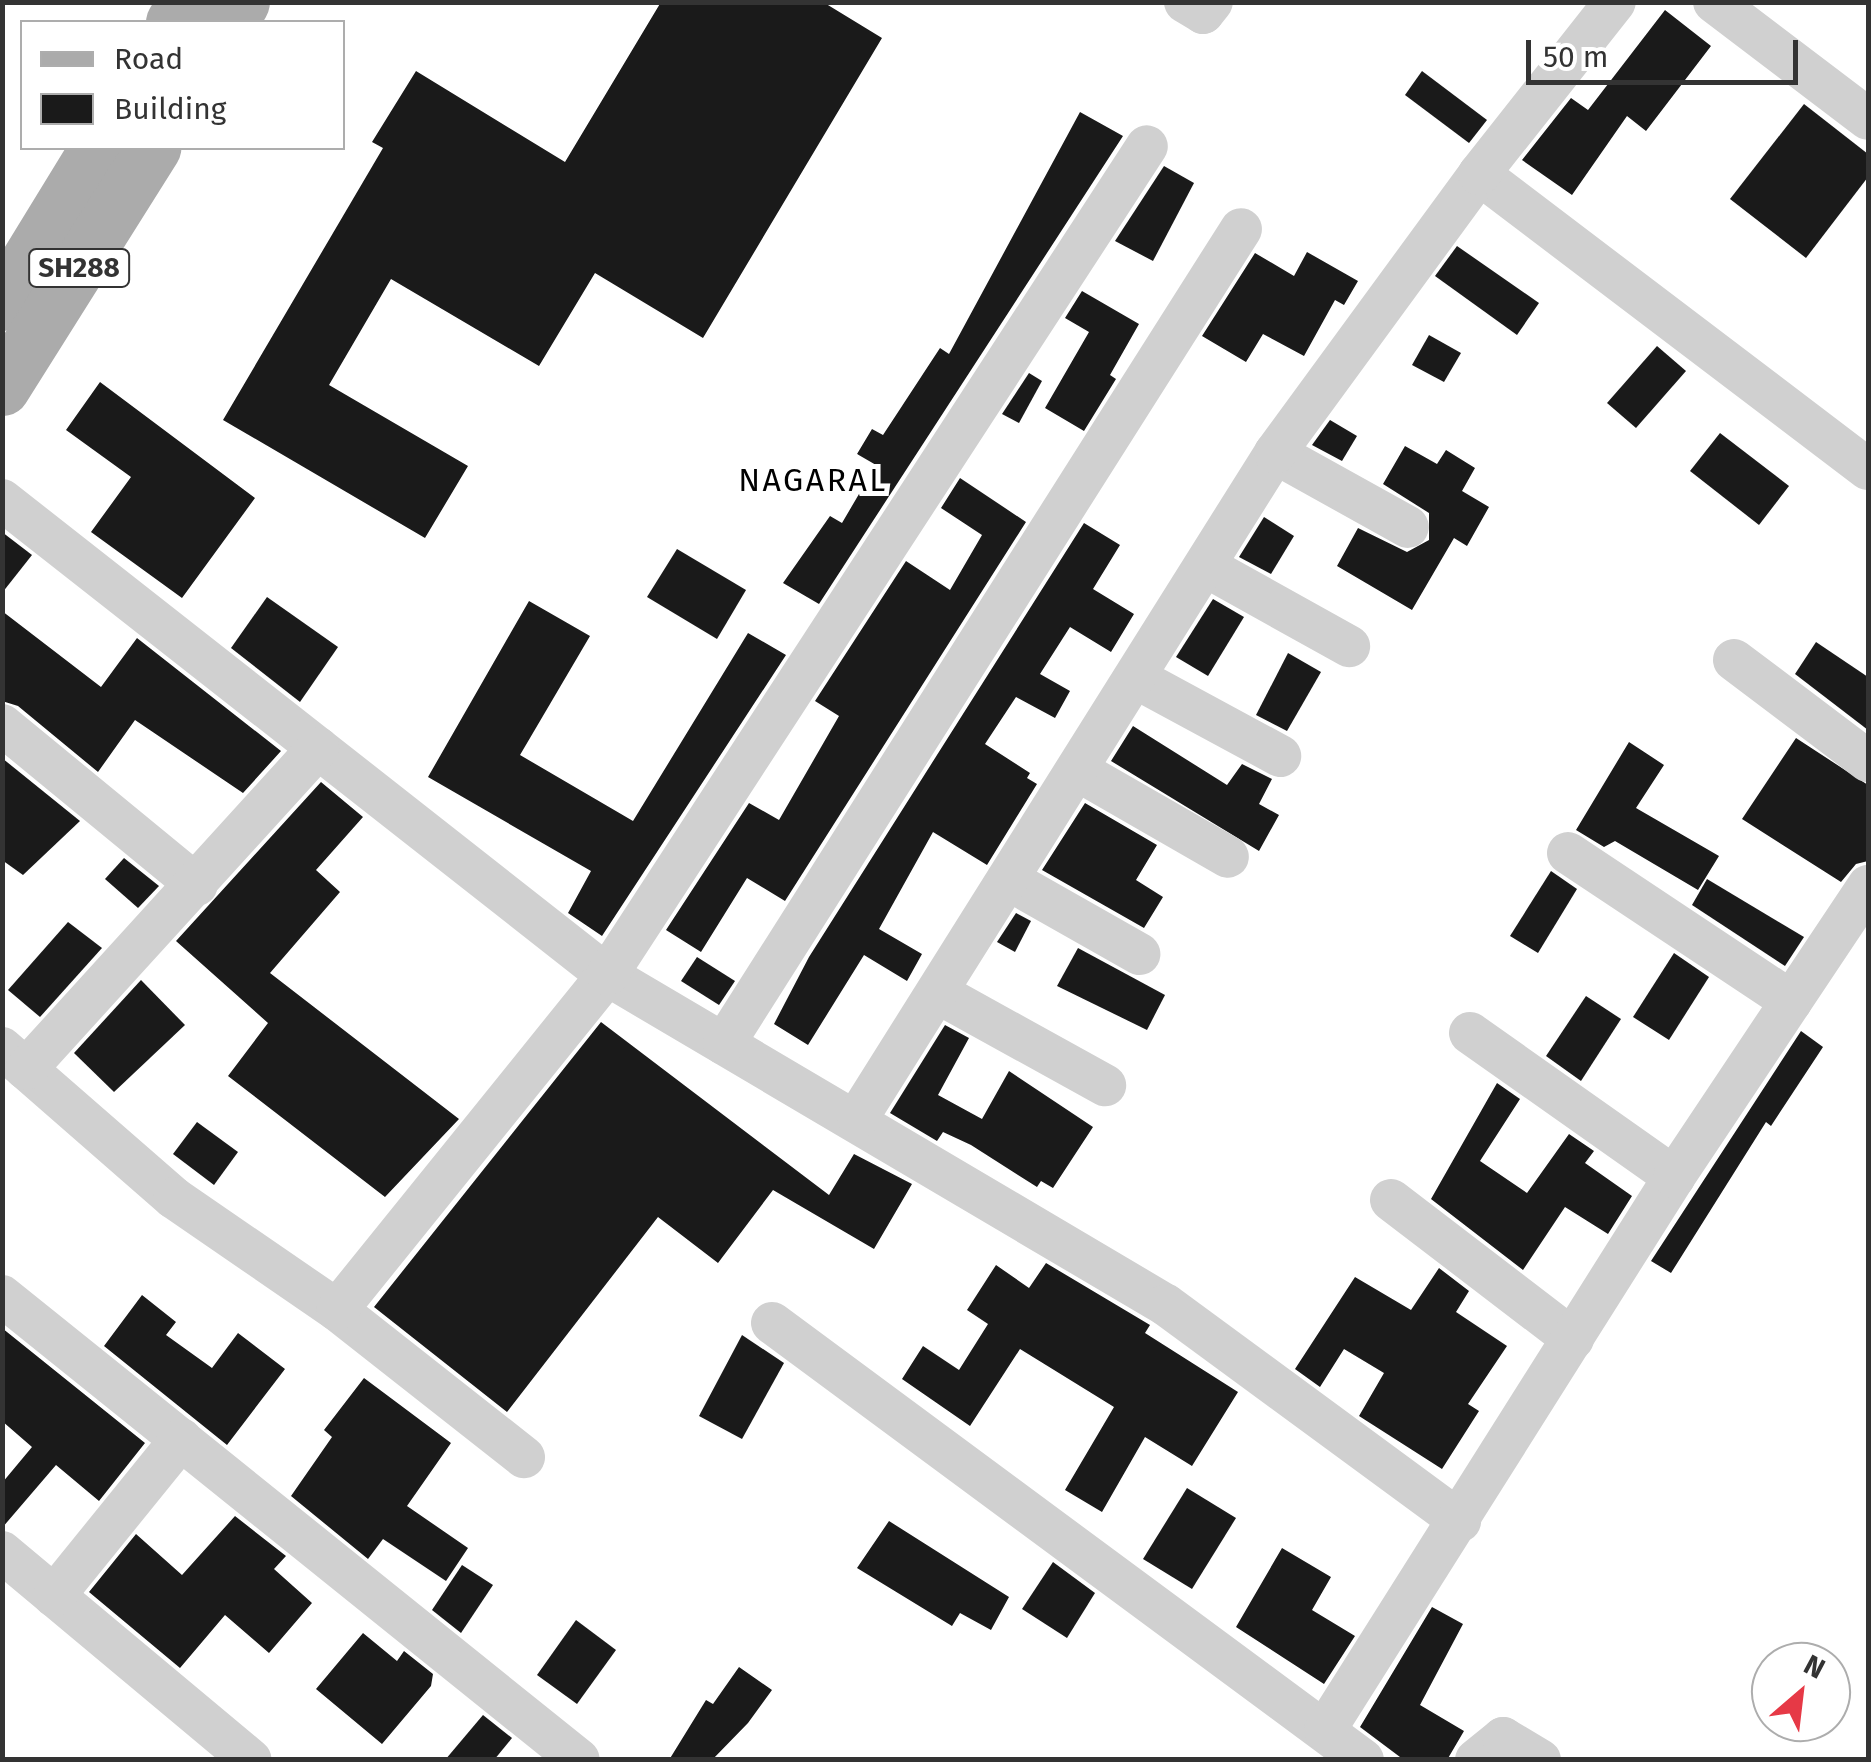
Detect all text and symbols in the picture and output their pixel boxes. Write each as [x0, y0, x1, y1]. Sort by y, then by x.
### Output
legend [20, 20, 345, 150]
scale bar [1531, 20, 1804, 82]
text: 50 m [1543, 39, 1608, 75]
text: Road [114, 41, 183, 77]
text: Building [114, 91, 226, 127]
road number: SH288 [27, 245, 132, 291]
district label: NAGARAL [738, 461, 888, 499]
north arrow [1751, 1642, 1851, 1742]
text: N [1798, 1648, 1830, 1686]

